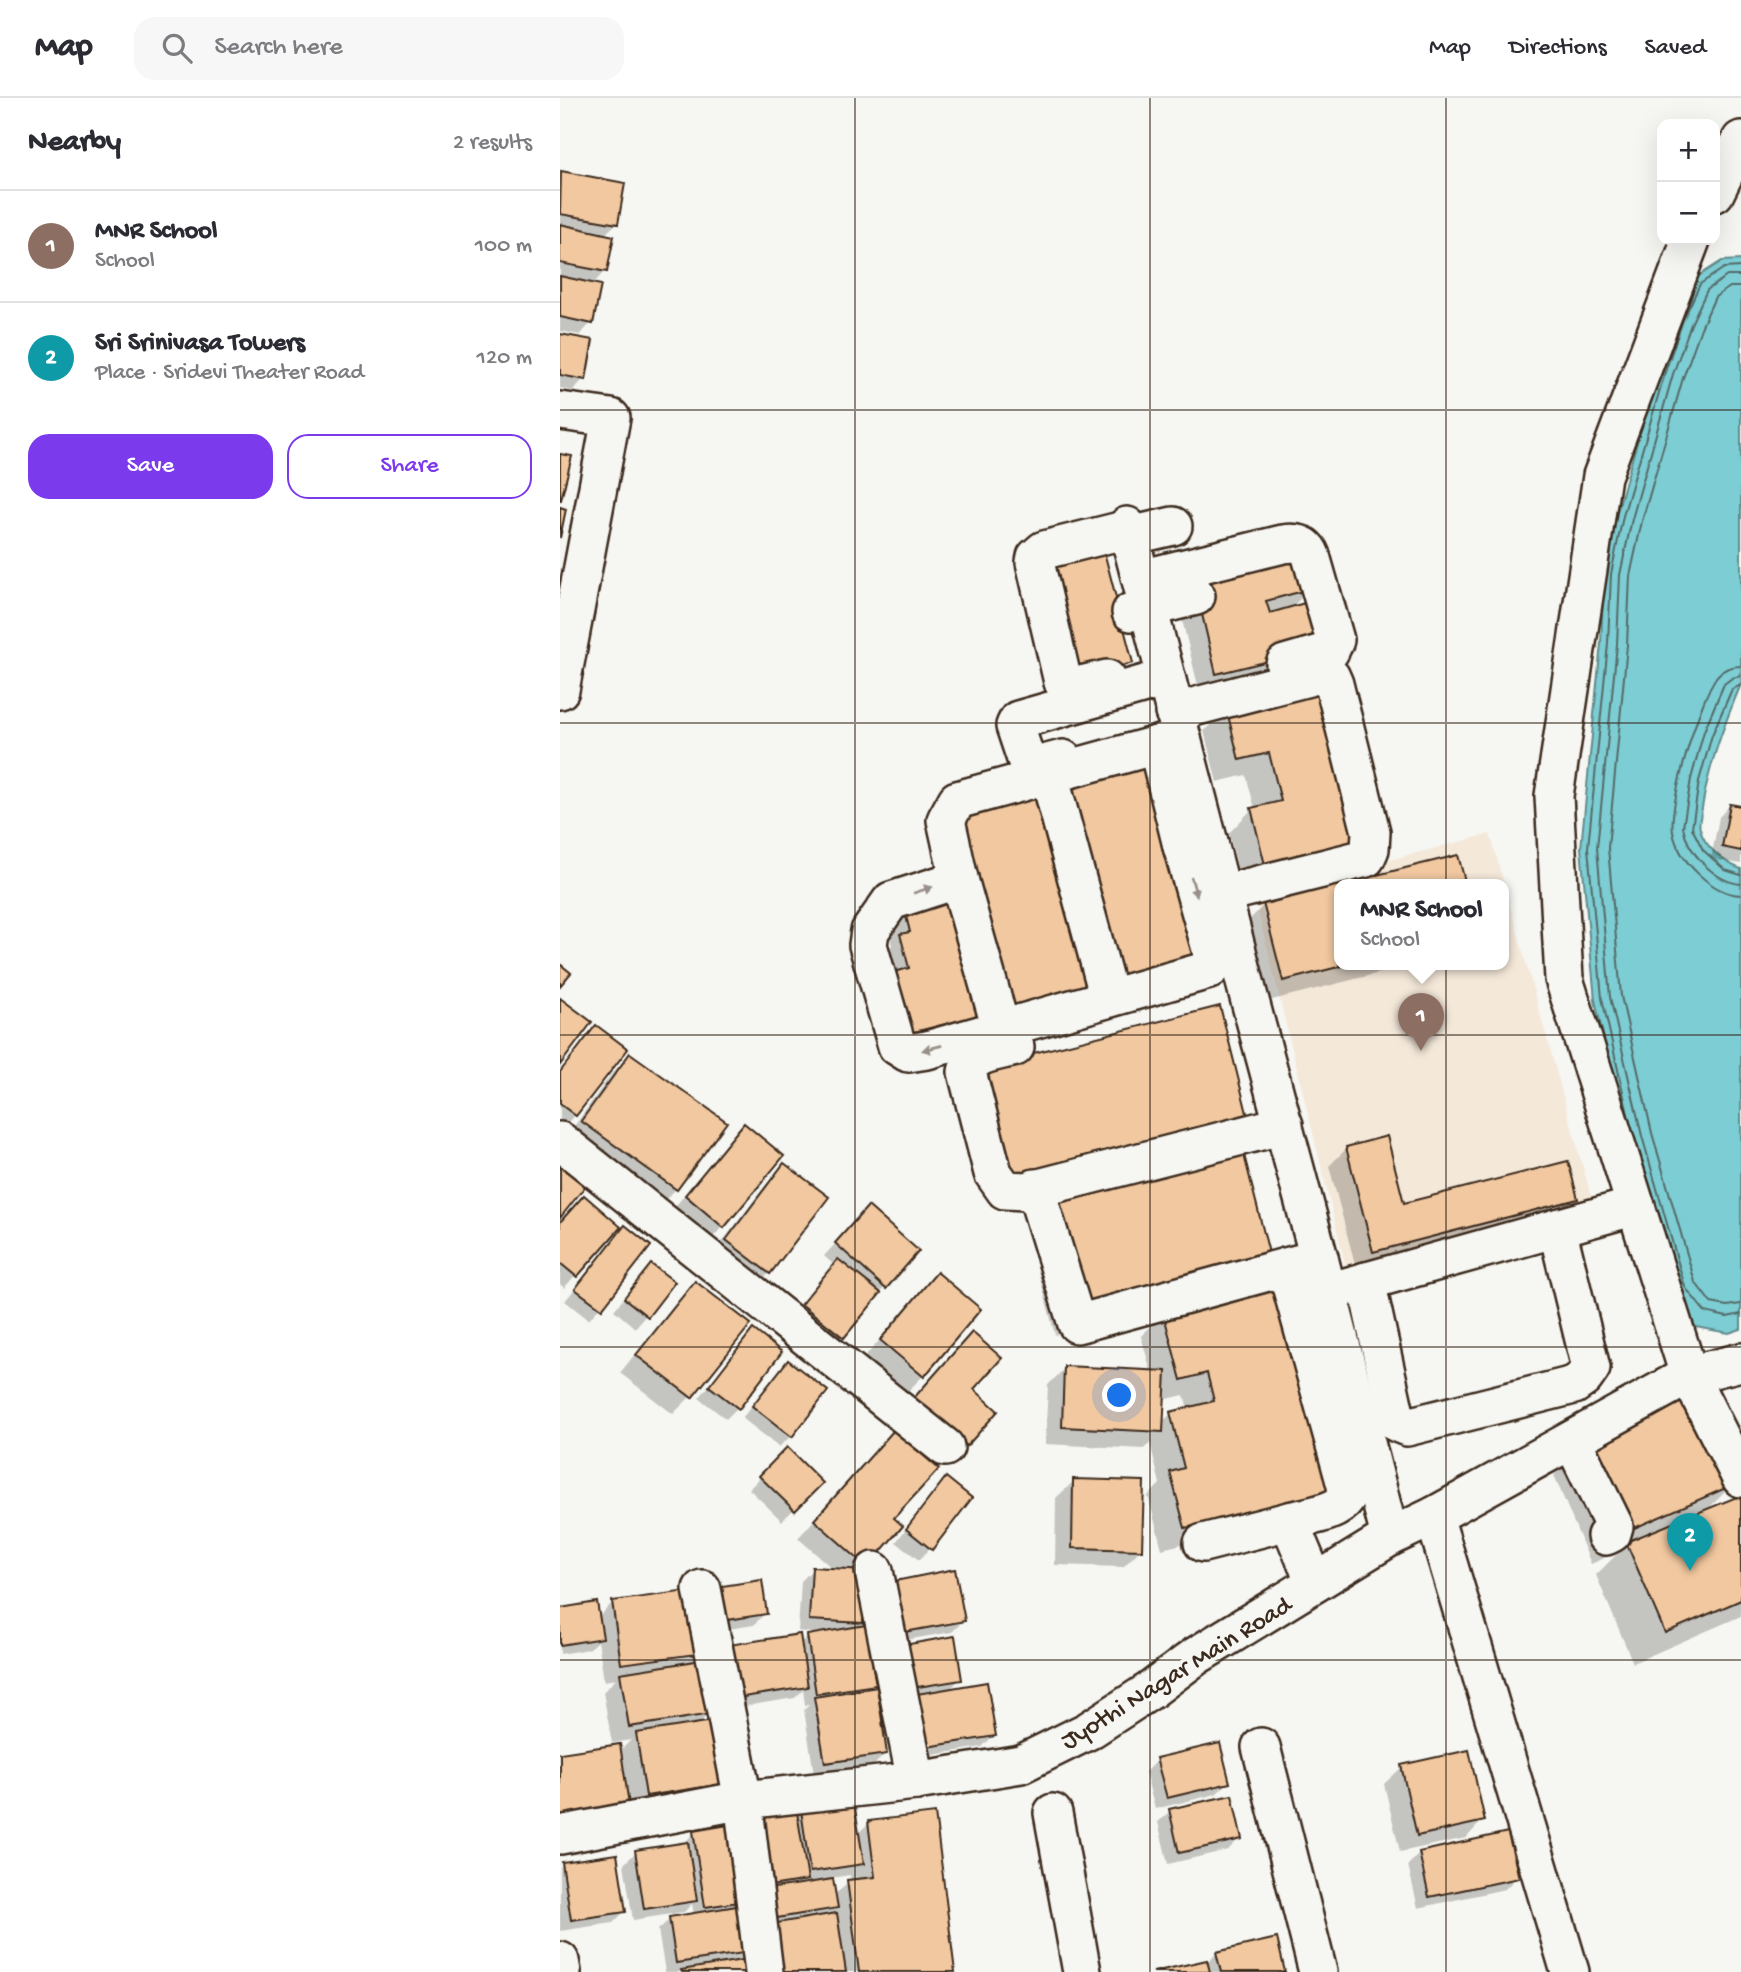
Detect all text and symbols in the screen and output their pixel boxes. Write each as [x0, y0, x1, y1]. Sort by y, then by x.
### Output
search box [134, 17, 624, 80]
text: Map [35, 29, 92, 67]
icon: search [158, 29, 196, 67]
text: Search here [214, 33, 343, 64]
text: Map [1429, 34, 1471, 63]
text: Directions [1509, 34, 1607, 63]
text: Saved [1645, 34, 1706, 63]
map controls [1657, 119, 1720, 245]
button: + [1657, 119, 1720, 182]
text: Nearby [28, 126, 121, 161]
text: 2 results [453, 130, 532, 157]
button: − [1657, 182, 1720, 245]
text: MNR School [95, 217, 217, 248]
text: 1 [46, 233, 56, 260]
text: 100 m [475, 233, 532, 260]
text: School [95, 248, 155, 275]
text: Sri Srinivasa Towers [95, 329, 305, 360]
text: 2 [45, 345, 57, 372]
text: 120 m [477, 345, 532, 372]
text: Place · Sridevi Theater Road [95, 360, 364, 387]
button: Save [28, 434, 273, 499]
button: Share [287, 434, 532, 499]
one-way arrow [1189, 876, 1199, 897]
popup [1334, 879, 1509, 970]
one-way arrow [913, 885, 934, 895]
text: MNR School [1360, 896, 1483, 927]
text: School [1360, 927, 1420, 954]
pin: 1 [1398, 993, 1444, 1051]
one-way arrow [920, 1043, 942, 1054]
your location [1102, 1378, 1136, 1412]
pin: 2 [1667, 1513, 1713, 1571]
street label: Jyothi Nagar Main Road [1056, 1590, 1300, 1758]

